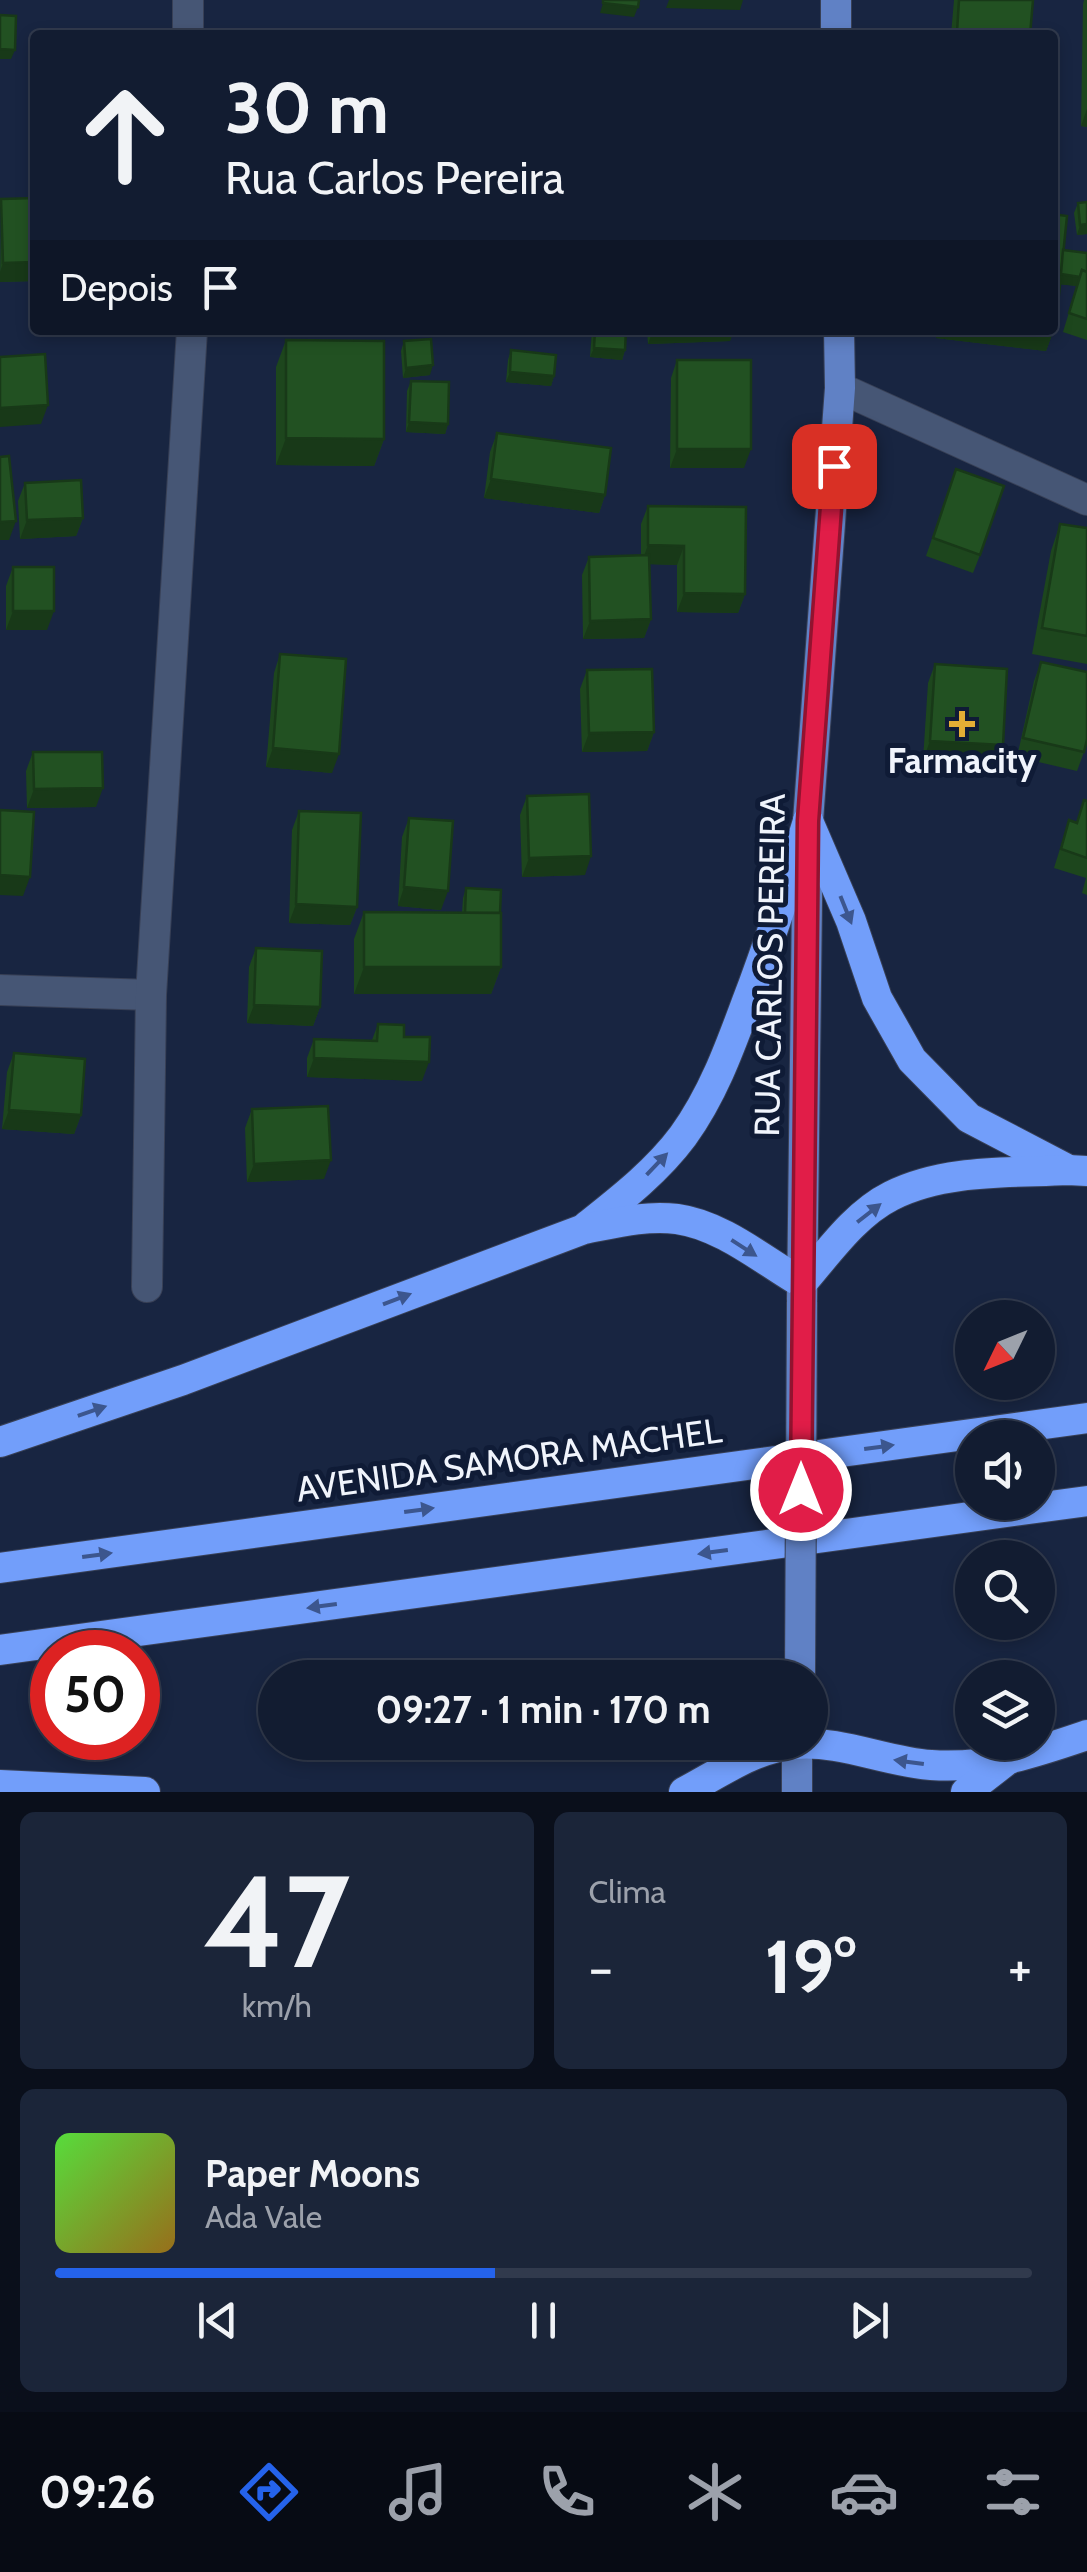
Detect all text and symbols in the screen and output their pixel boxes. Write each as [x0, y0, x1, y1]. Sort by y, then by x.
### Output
text: 30 m [225, 65, 389, 151]
icon: ahead [60, 70, 190, 200]
text: Rua Carlos Pereira [225, 151, 564, 205]
icon: arrive [193, 260, 248, 315]
text: Depois [60, 264, 173, 311]
pin [792, 424, 877, 509]
icon: arrive [807, 439, 862, 494]
marker: Farmacity [951, 713, 973, 735]
place label: Farmacity [888, 739, 1037, 782]
street label: RUA CARLOS PEREIRA [745, 793, 794, 1137]
one-way arrow [839, 896, 855, 926]
one-way arrow [645, 1153, 668, 1177]
one-way arrow [856, 1203, 882, 1224]
one-way arrow [730, 1238, 758, 1257]
one-way arrow [383, 1291, 413, 1306]
north arrow [955, 1300, 1055, 1400]
map controls [955, 1300, 1055, 1760]
one-way arrow [78, 1403, 108, 1418]
street label: AVENIDA SAMORA MACHEL [293, 1408, 725, 1511]
button: sound [955, 1420, 1055, 1520]
position arrow [749, 1438, 853, 1542]
one-way arrow [864, 1438, 895, 1454]
one-way arrow [403, 1502, 435, 1518]
button: search [955, 1540, 1055, 1640]
one-way arrow [697, 1544, 728, 1560]
one-way arrow [81, 1547, 113, 1563]
one-way arrow [305, 1598, 337, 1614]
speed limit sign: 50 [30, 1630, 160, 1760]
button: layers [955, 1660, 1055, 1760]
text: 09:27 · 1 min · 170 m [375, 1686, 711, 1733]
one-way arrow [893, 1753, 924, 1769]
text: 47 [203, 1842, 350, 2000]
text: Clima [589, 1872, 666, 1911]
text: 19° [765, 1921, 856, 2012]
text: − [589, 1934, 613, 2001]
text: + [1008, 1934, 1032, 2001]
text: km/h [242, 1986, 312, 2025]
text: Paper Moons [205, 2150, 420, 2197]
text: Ada Vale [205, 2197, 322, 2236]
icon: previous [190, 2293, 245, 2348]
icon: pause [516, 2293, 571, 2348]
icon: next [842, 2293, 897, 2348]
icon: directions [234, 2457, 304, 2527]
icon: music [383, 2457, 453, 2527]
icon: phone [532, 2457, 602, 2527]
icon: climate [680, 2457, 750, 2527]
icon: car [829, 2457, 899, 2527]
icon: filters [978, 2457, 1048, 2527]
text: 09:26 [39, 2465, 156, 2519]

